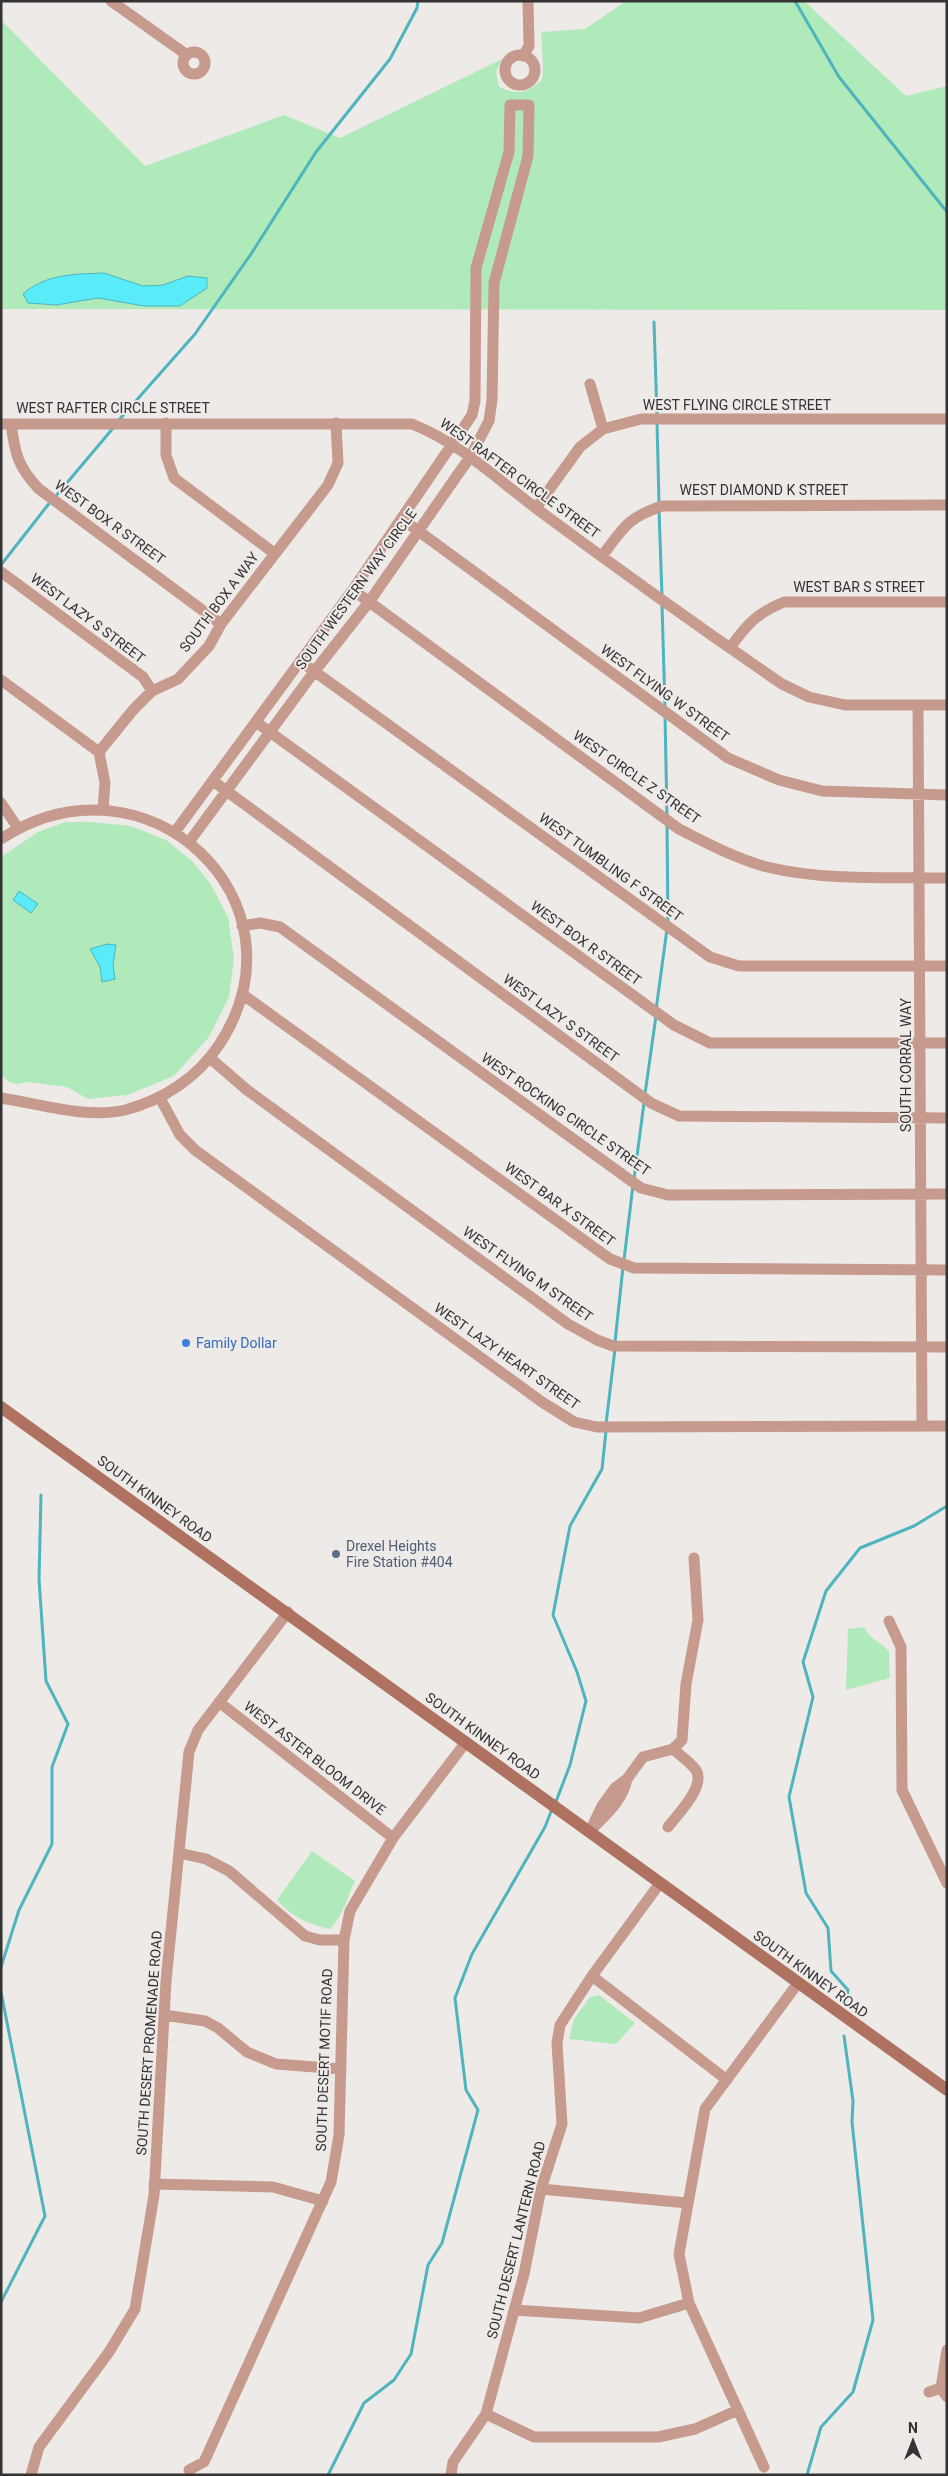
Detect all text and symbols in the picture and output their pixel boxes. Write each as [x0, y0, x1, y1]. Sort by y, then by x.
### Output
street label: WEST FLYING CIRCLE STREET [643, 397, 832, 413]
street label: WEST RAFTER CIRCLE STREET [16, 400, 210, 416]
street label: WEST RAFTER CIRCLE STREET [437, 415, 604, 542]
street label: WEST BOX R STREET [52, 477, 169, 568]
street label: WEST DIAMOND K STREET [680, 482, 849, 498]
street label: SOUTH WESTERN WAY CIRCLE [292, 506, 420, 672]
street label: SOUTH BOX A WAY [176, 548, 262, 655]
street label: WEST LAZY S STREET [28, 570, 149, 667]
street label: WEST BAR S STREET [793, 579, 925, 595]
street label: WEST FLYING W STREET [598, 641, 733, 745]
street label: WEST CIRCLE Z STREET [570, 727, 704, 827]
street label: WEST TUMBLING F STREET [536, 810, 686, 925]
street label: WEST BOX R STREET [528, 898, 645, 989]
street label: WEST LAZY S STREET [500, 971, 622, 1066]
street label: SOUTH CORRAL WAY [898, 997, 914, 1132]
street label: WEST ROCKING CIRCLE STREET [478, 1049, 654, 1179]
street label: WEST BAR X STREET [502, 1159, 619, 1250]
street label: WEST FLYING M STREET [460, 1223, 596, 1325]
street label: WEST LAZY HEART STREET [431, 1300, 583, 1413]
place label: Family Dollar [196, 1335, 277, 1351]
marker: Family Dollar [180, 1337, 192, 1349]
street label: SOUTH KINNEY ROAD [95, 1452, 215, 1546]
place label: Drexel Heights Fire Station #404 [346, 1538, 453, 1570]
marker: Drexel Heights Fire Station #404 [330, 1548, 342, 1560]
street label: SOUTH KINNEY ROAD [423, 1689, 543, 1783]
street label: WEST ASTER BLOOM DRIVE [241, 1698, 389, 1818]
street label: SOUTH KINNEY ROAD [751, 1927, 871, 2021]
street label: SOUTH DESERT PROMENADE ROAD [133, 1930, 165, 2156]
street label: SOUTH DESERT MOTIF ROAD [313, 1968, 335, 2152]
street label: SOUTH DESERT LANTERN ROAD [484, 2139, 548, 2341]
north arrow [888, 2416, 938, 2466]
text: N [908, 2420, 918, 2436]

